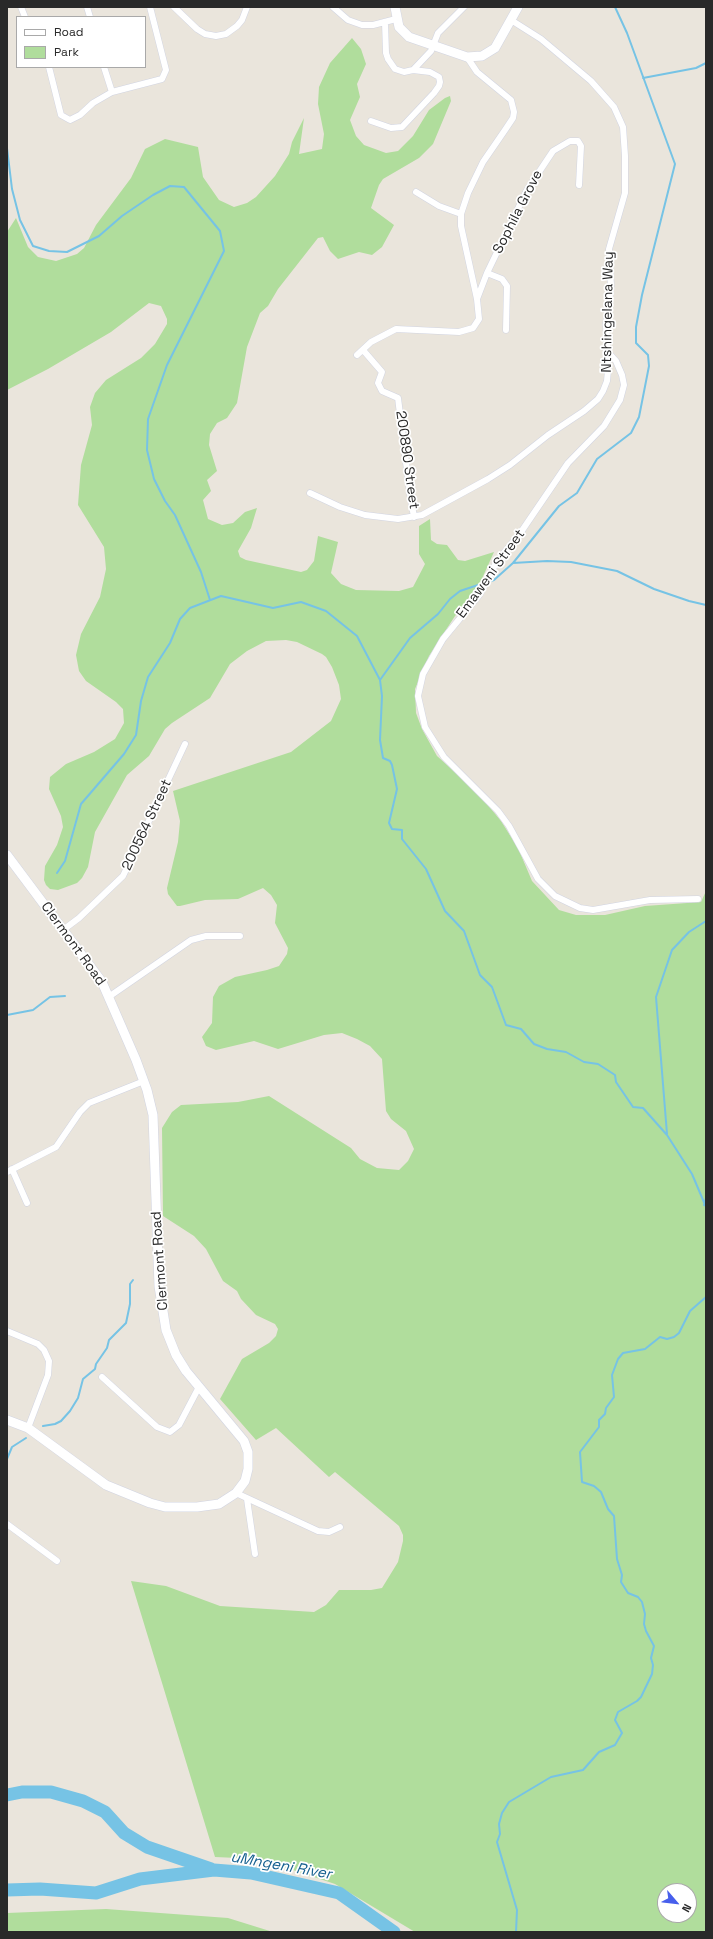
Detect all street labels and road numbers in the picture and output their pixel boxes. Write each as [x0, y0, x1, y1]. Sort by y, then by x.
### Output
street label: Sophila Grove [490, 167, 546, 257]
street label: Ntshingelana Way [599, 251, 617, 373]
street label: 200890 Street [392, 410, 422, 510]
street label: Emaweni Street [453, 526, 529, 622]
street label: 200564 Street [119, 777, 175, 873]
street label: Clermont Road [37, 899, 109, 989]
street label: Clermont Road [148, 1211, 172, 1311]

